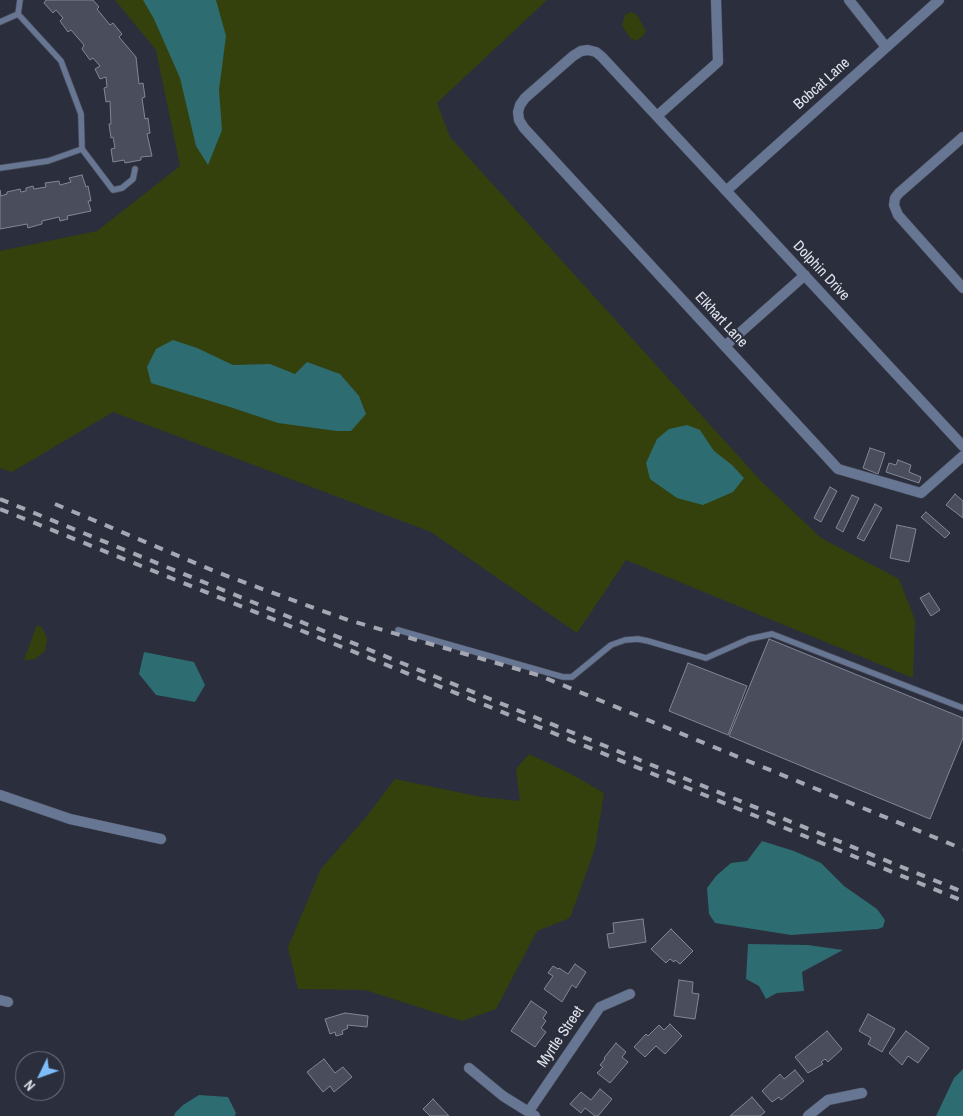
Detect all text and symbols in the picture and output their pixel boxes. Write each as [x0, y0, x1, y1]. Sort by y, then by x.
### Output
street label: Bobcat Lane [790, 54, 854, 114]
street label: Dolphin Drive [789, 237, 853, 305]
street label: Elkhart Lane [691, 289, 751, 351]
street label: Myrtle Street [534, 1003, 588, 1071]
north arrow [15, 1051, 65, 1101]
text: N [20, 1076, 39, 1094]

